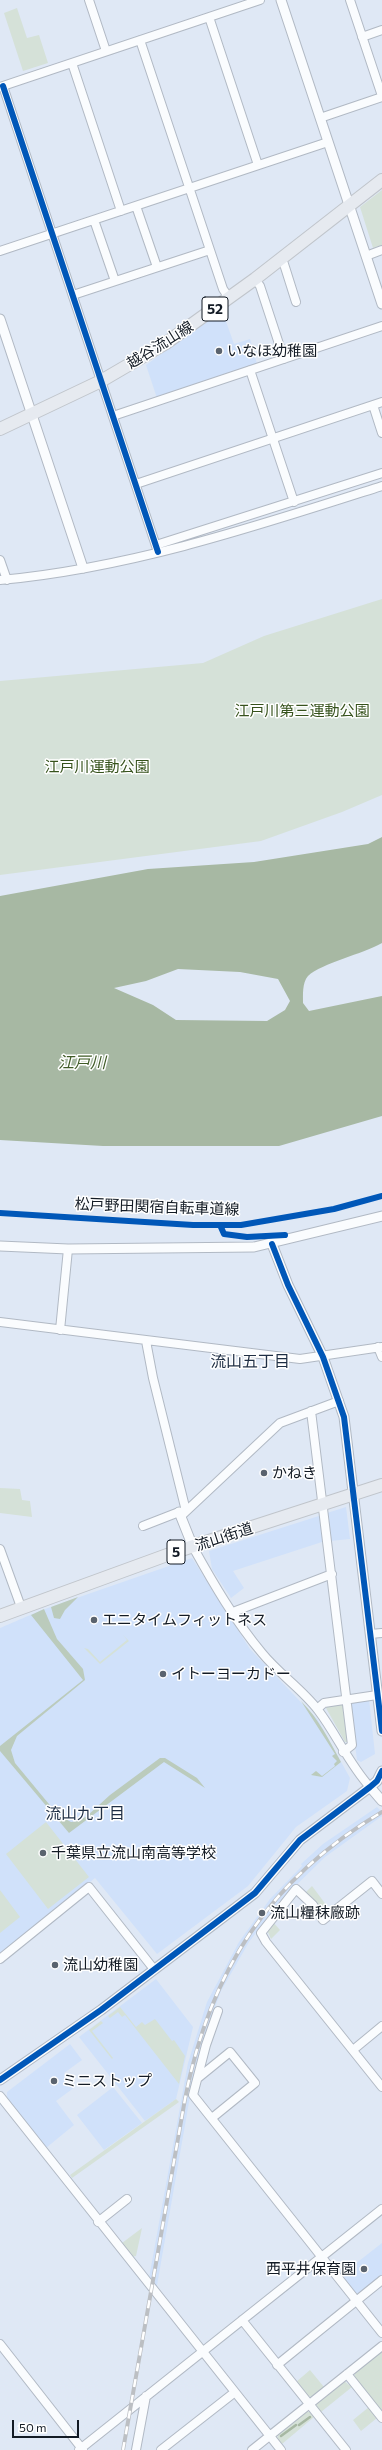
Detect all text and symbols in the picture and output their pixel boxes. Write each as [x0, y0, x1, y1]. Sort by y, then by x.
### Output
road number: 52 [202, 297, 228, 321]
street label: 越谷流山線 [123, 317, 197, 373]
place label: いなほ幼稚園 [227, 342, 317, 360]
marker: いなほ幼稚園 [214, 346, 224, 356]
park label: 江戸川第三運動公園 [235, 702, 369, 720]
park label: 江戸川運動公園 [45, 758, 149, 776]
water label: 江戸川 [58, 1053, 106, 1073]
street label: 松戸野田関宿自転車道線 [74, 1195, 240, 1219]
district label: 流山五丁目 [210, 1352, 290, 1372]
place label: かねき [272, 1464, 317, 1482]
marker: かねき [259, 1468, 269, 1478]
street label: 流山街道 [193, 1519, 255, 1555]
road number: 5 [167, 1540, 185, 1564]
place label: エニタイムフィットネス [102, 1611, 267, 1629]
marker: エニタイムフィットネス [89, 1615, 99, 1625]
place label: イトーヨーカドー [171, 1665, 291, 1683]
marker: イトーヨーカドー [158, 1669, 168, 1679]
district label: 流山九丁目 [45, 1804, 125, 1824]
place label: 千葉県立流山南高等学校 [51, 1844, 216, 1862]
marker: 千葉県立流山南高等学校 [38, 1848, 48, 1858]
place label: 流山糧秣廠跡 [270, 1904, 360, 1922]
marker: 流山糧秣廠跡 [257, 1908, 267, 1918]
place label: 流山幼稚園 [63, 1956, 138, 1974]
marker: 流山幼稚園 [50, 1960, 60, 1970]
place label: ミニストップ [62, 2072, 152, 2090]
marker: ミニストップ [49, 2076, 59, 2086]
place label: 西平井保育園 [266, 2260, 356, 2278]
marker: 西平井保育園 [359, 2264, 369, 2274]
scale bar [14, 2412, 81, 2438]
text: 50 m [19, 2420, 47, 2434]

